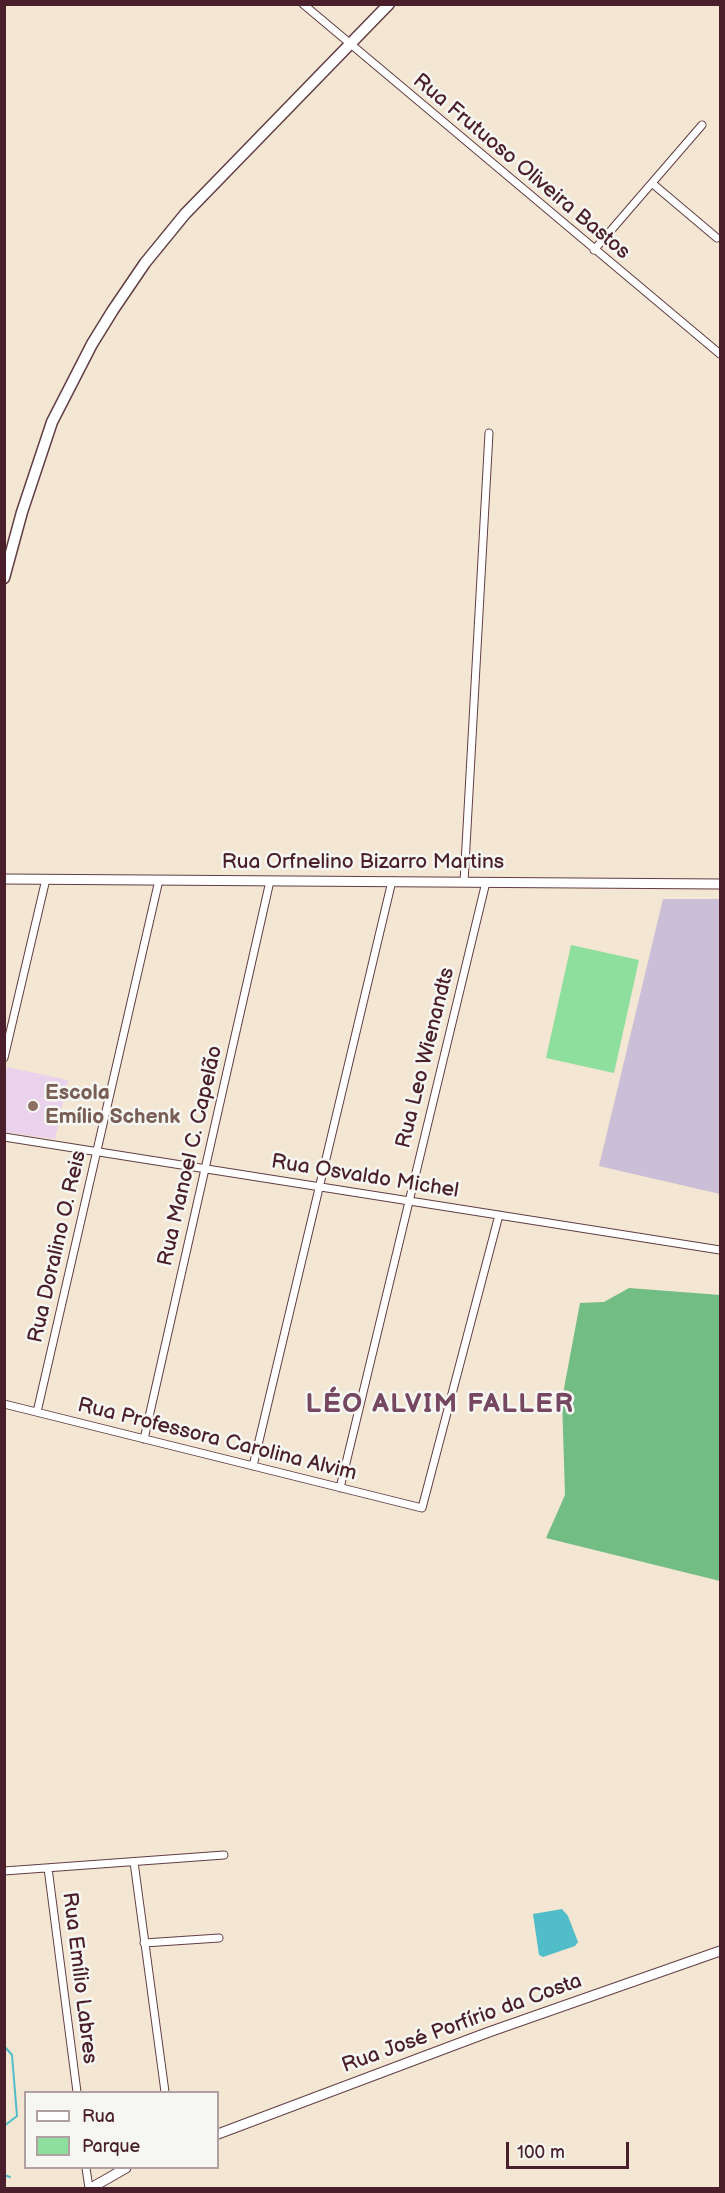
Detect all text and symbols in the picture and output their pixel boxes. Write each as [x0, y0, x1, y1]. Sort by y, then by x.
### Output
street label: Rua Frutuoso Oliveira Bastos [407, 69, 635, 265]
street label: Rua Orfnelino Bizarro Martins [222, 850, 504, 876]
street label: Rua Leo Wienandts [391, 965, 461, 1151]
street label: Rua Manoel C. Capelão [153, 1043, 229, 1269]
place label: Escola Emílio Schenk [45, 1081, 180, 1131]
marker: Escola Emílio Schenk [26, 1099, 40, 1113]
street label: Rua Doralino O. Reis [24, 1148, 92, 1346]
street label: Rua Osvaldo Michel [269, 1150, 461, 1204]
district label: LÉO ALVIM FALLER [306, 1389, 574, 1421]
street label: Rua Professora Carolina Alvim [75, 1393, 359, 1487]
street label: Rua Emílio Labres [56, 1891, 102, 2065]
street label: Rua José Porfírio da Costa [339, 1969, 585, 2079]
legend [24, 2091, 219, 2169]
text: Rua [82, 2106, 115, 2127]
scale bar [509, 2130, 632, 2168]
text: Parque [82, 2136, 140, 2157]
text: 100 m [517, 2142, 565, 2163]

